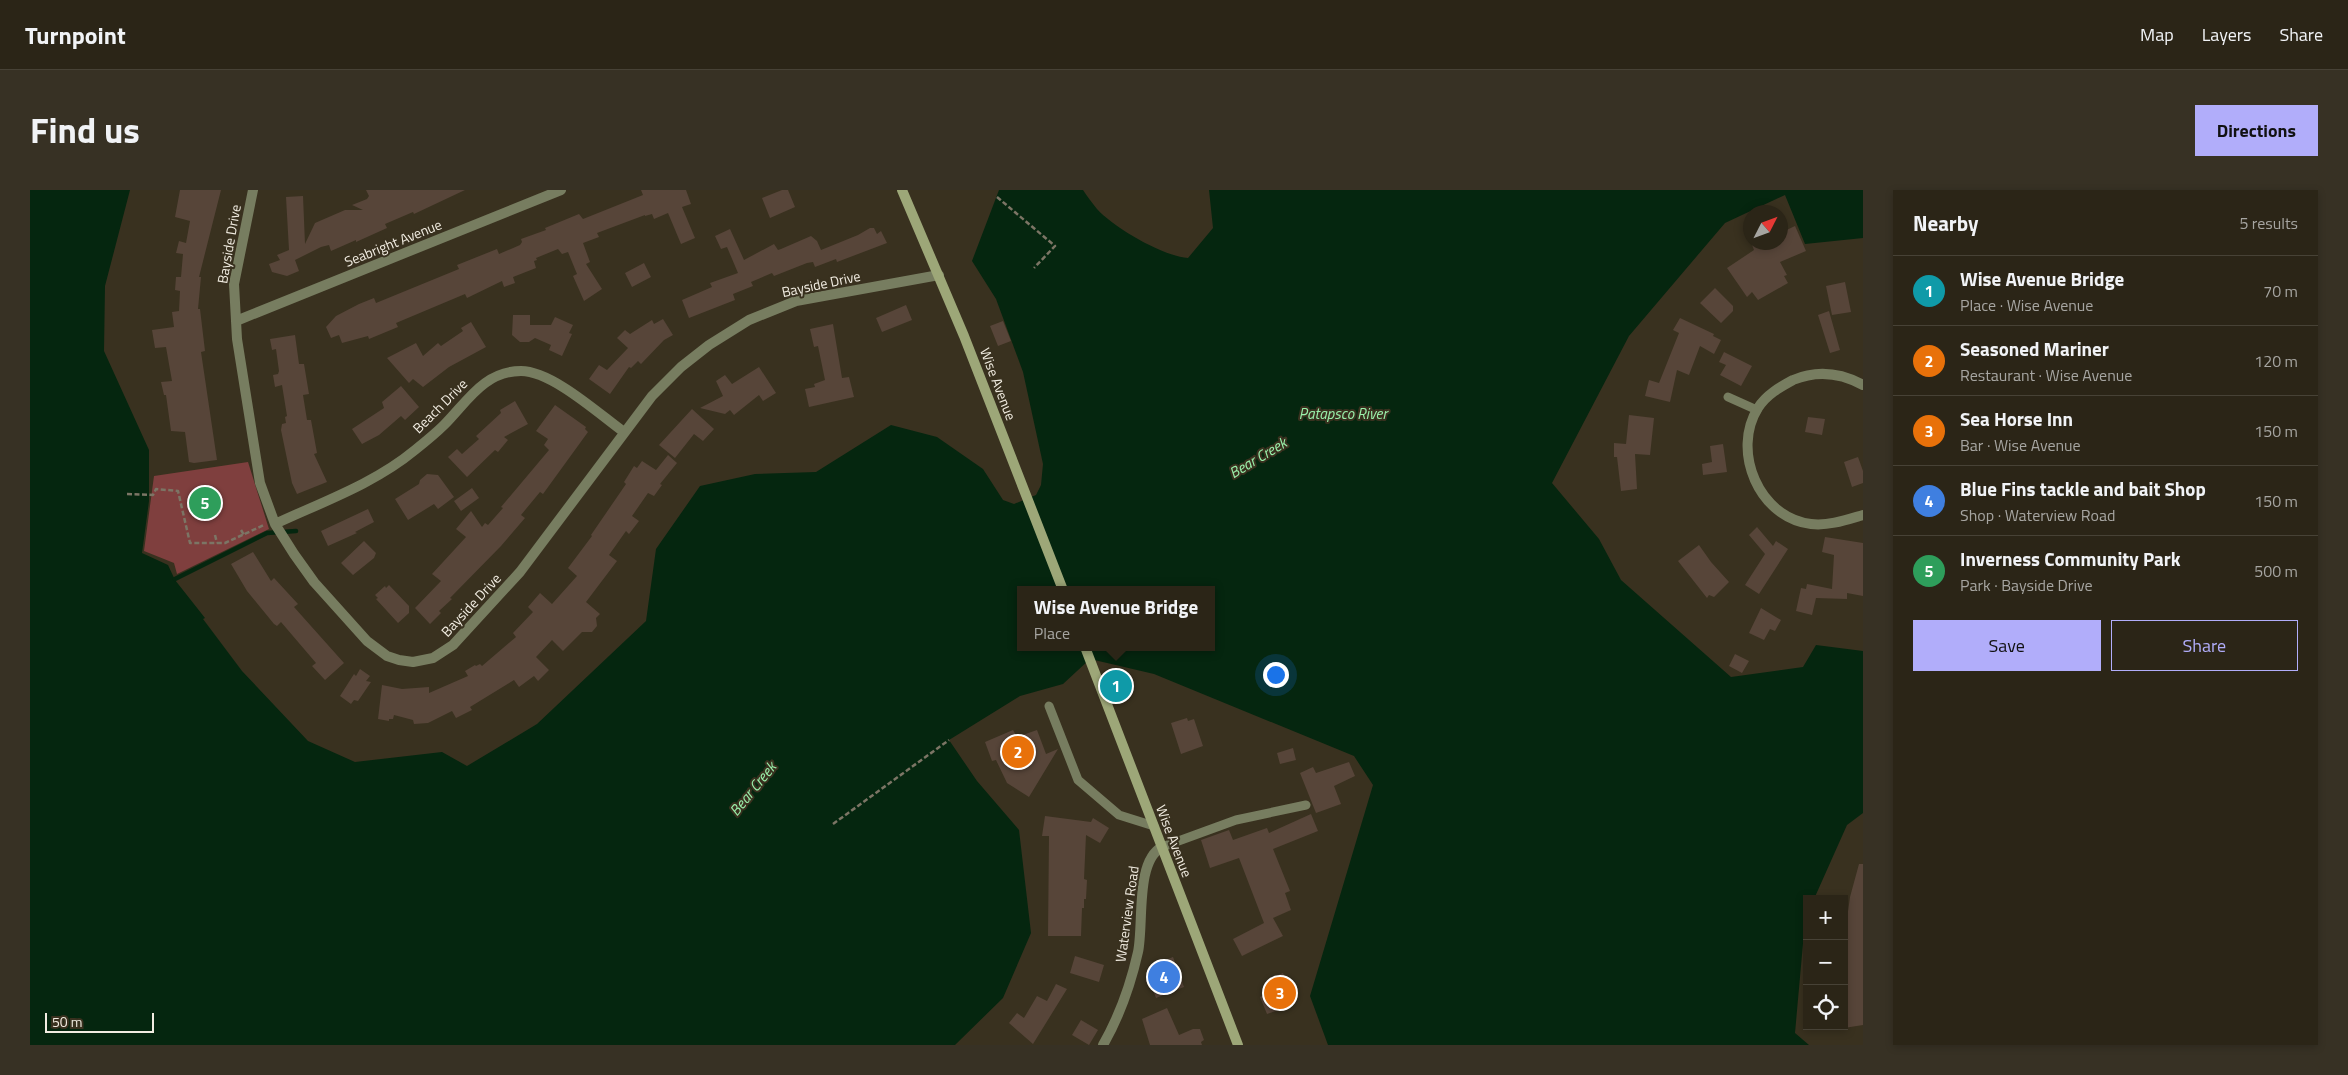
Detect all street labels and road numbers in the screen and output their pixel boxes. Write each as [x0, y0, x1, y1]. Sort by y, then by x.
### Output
street label: Bayside Drive [211, 203, 246, 285]
street label: Seabright Avenue [341, 213, 445, 272]
street label: Bayside Drive [780, 265, 862, 302]
street label: Wise Avenue [975, 345, 1022, 423]
street label: Beach Drive [407, 373, 472, 438]
street label: Bayside Drive [436, 568, 506, 641]
street label: Wise Avenue [1151, 802, 1198, 880]
street label: Waterview Road [1109, 864, 1144, 963]

